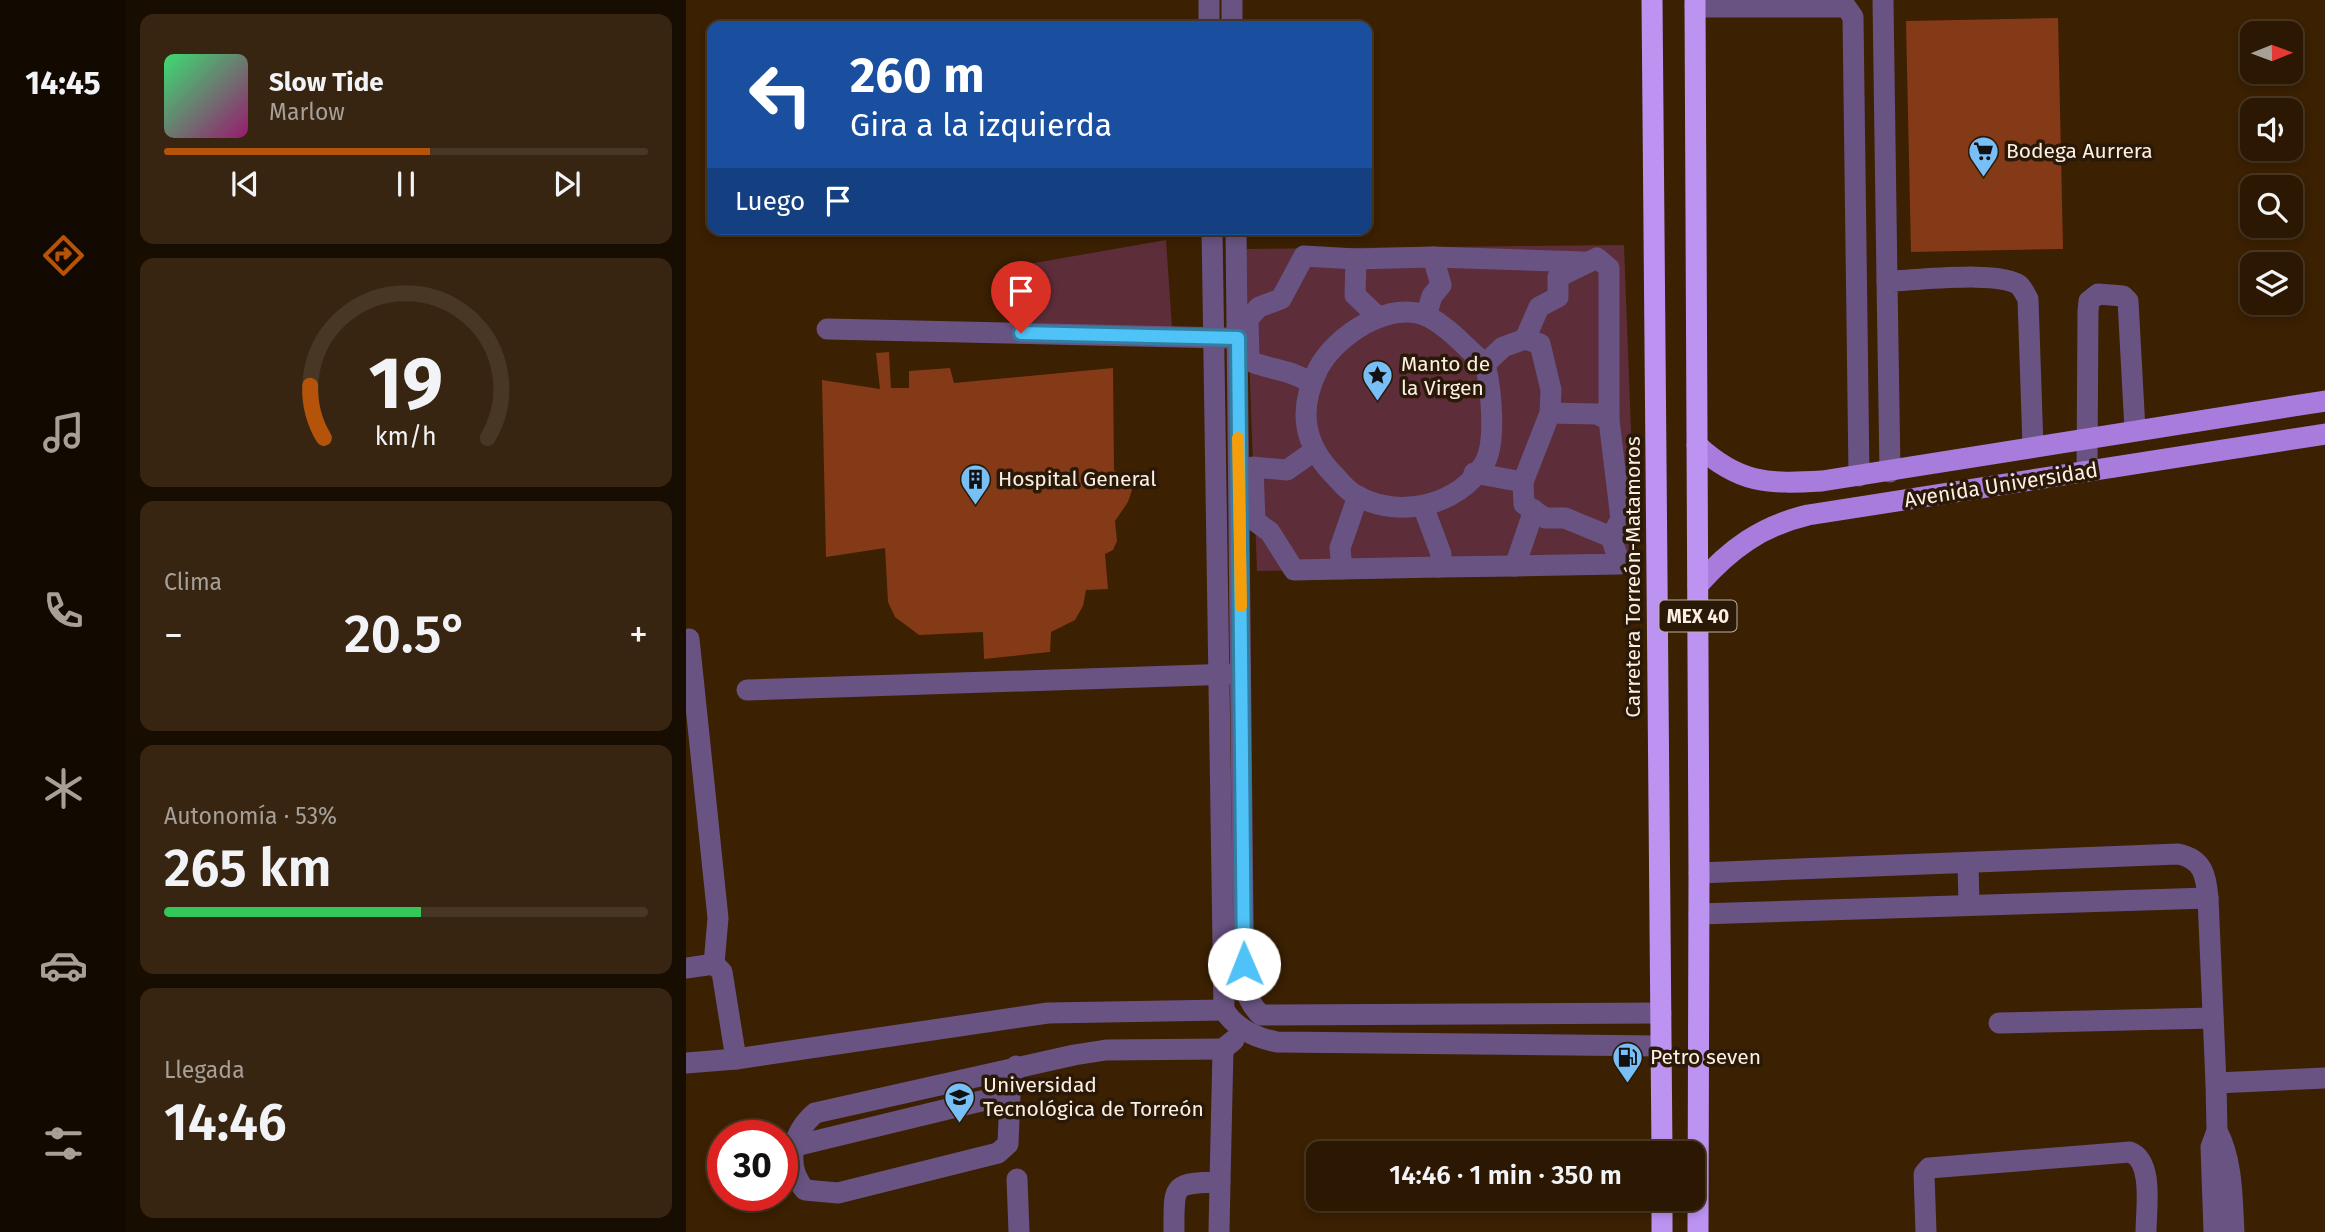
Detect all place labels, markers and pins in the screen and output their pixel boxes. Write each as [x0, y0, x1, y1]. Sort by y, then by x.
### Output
supermarket icon: Bodega Aurrera [1966, 134, 2000, 178]
place label: Bodega Aurrera [2006, 138, 2153, 164]
pin [991, 261, 1051, 333]
place label: Manto de la Virgen [1401, 351, 1490, 401]
place icon: Manto de la Virgen [1361, 359, 1395, 403]
building icon: Hospital General [958, 462, 992, 506]
place label: Hospital General [998, 466, 1156, 492]
fuel station icon: Petro seven [1610, 1040, 1644, 1084]
place label: Petro seven [1650, 1044, 1761, 1070]
place label: Universidad Tecnológica de Torreón [983, 1072, 1204, 1122]
school or university icon: Universidad Tecnológica de Torreón [943, 1080, 977, 1124]

